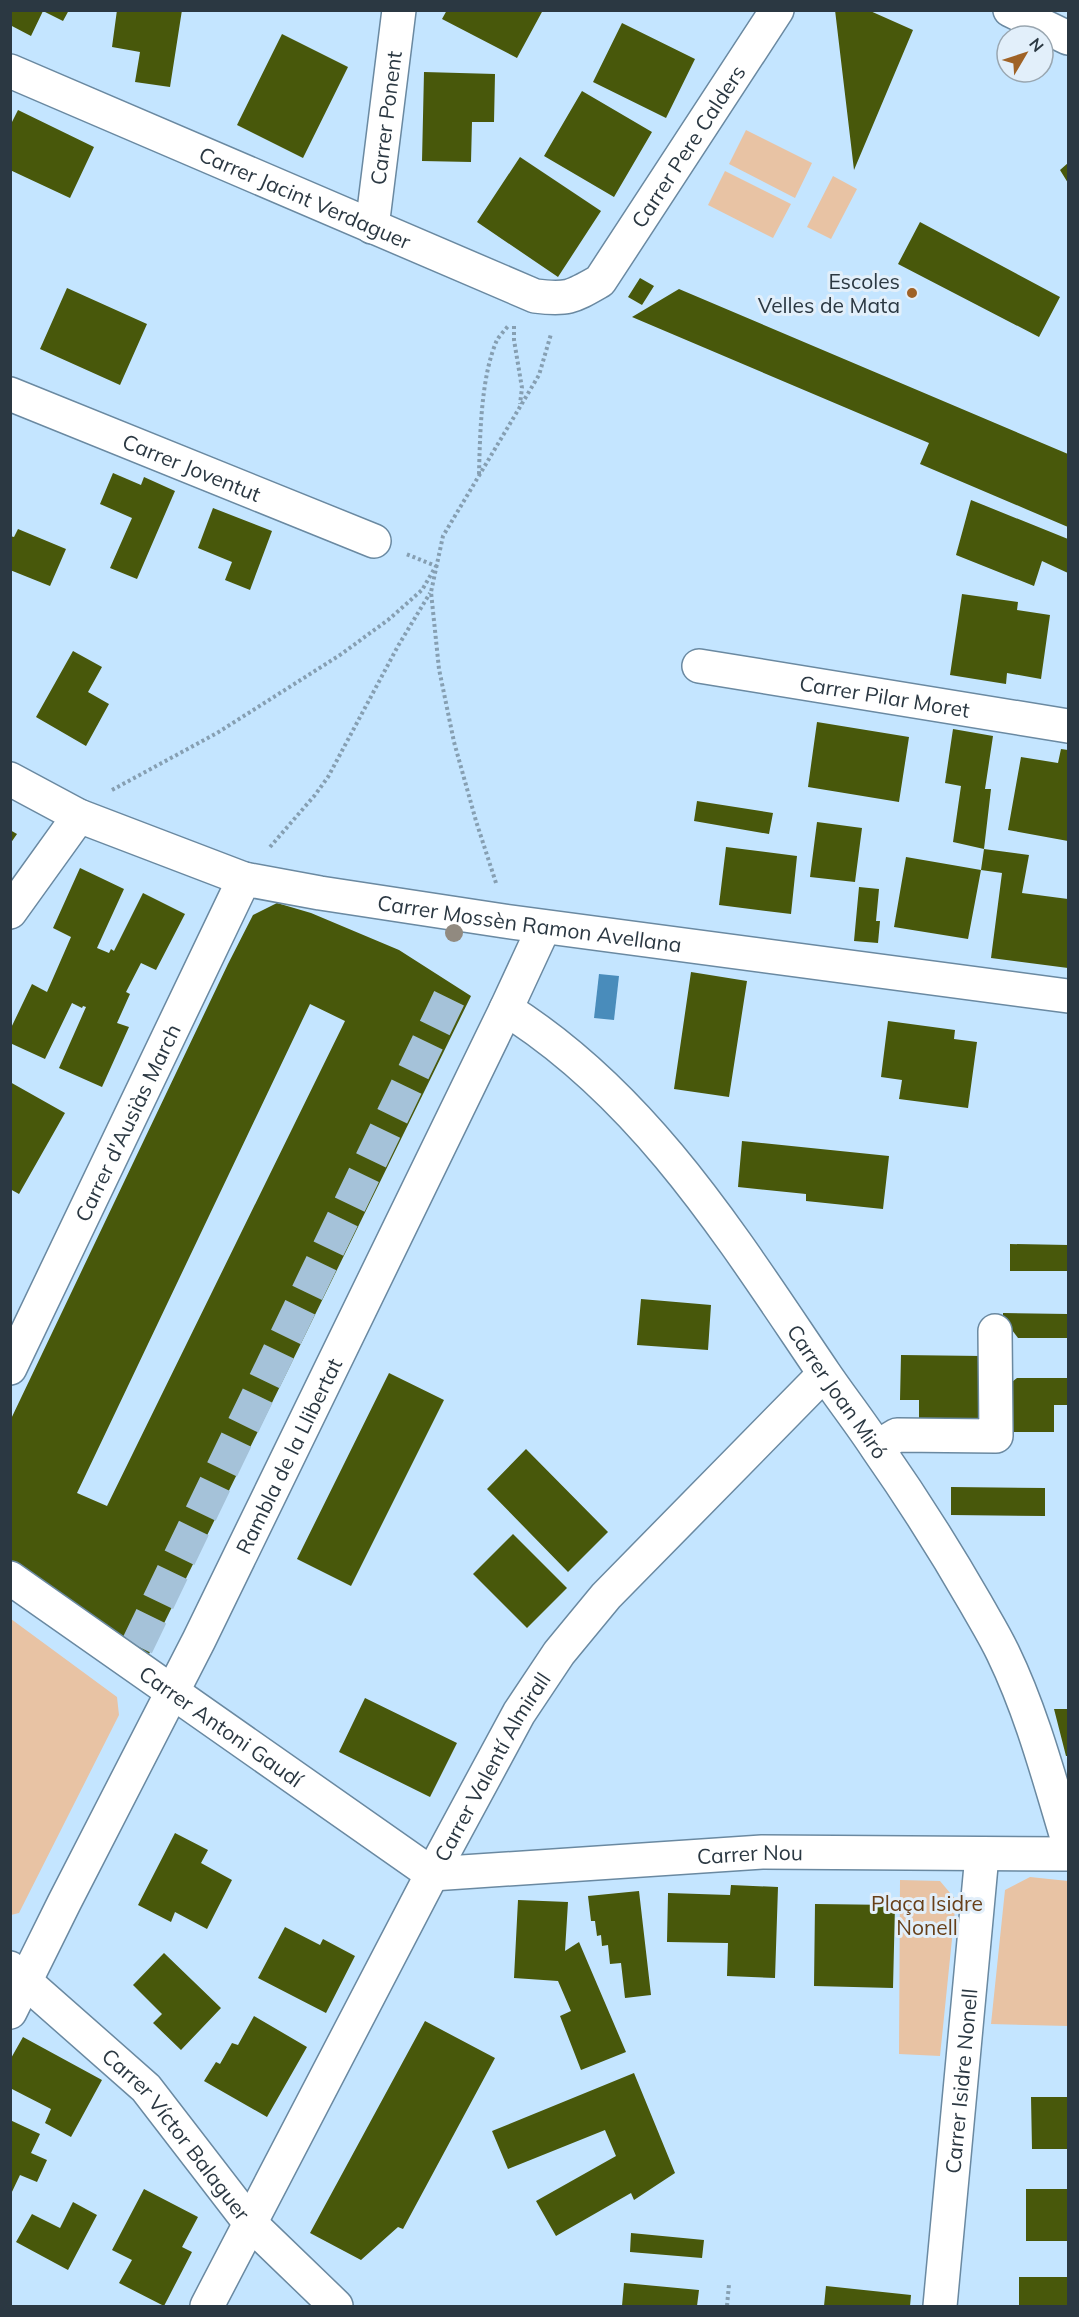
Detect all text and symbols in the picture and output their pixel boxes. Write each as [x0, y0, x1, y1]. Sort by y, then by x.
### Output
north arrow [995, 24, 1055, 84]
text: N [1025, 34, 1048, 56]
street label: Carrer Ponent [364, 49, 407, 186]
street label: Carrer Pere Calders [626, 60, 751, 232]
street label: Carrer Jacint Verdaguer [195, 141, 415, 254]
place label: Escoles Velles de Mata [758, 268, 900, 318]
marker: Escoles Velles de Mata [905, 286, 919, 300]
street label: Carrer Joventut [119, 428, 265, 507]
street label: Carrer Pilar Moret [798, 670, 972, 723]
street label: Carrer Mossèn Ramon Avellana [376, 889, 683, 957]
street label: Carrer d'Ausiàs March [69, 1020, 186, 1226]
street label: Carrer Joan Miró [782, 1319, 893, 1464]
street label: Rambla de la Llibertat [230, 1354, 347, 1558]
street label: Carrer Antoni Gaudí [134, 1660, 309, 1793]
street label: Carrer Valentí Almirall [428, 1667, 556, 1866]
street label: Carrer Nou [696, 1839, 803, 1869]
park label: Plaça Isidre Nonell [871, 1890, 983, 1940]
street label: Carrer Isidre Nonell [939, 1987, 983, 2175]
street label: Carrer Víctor Balaguer [97, 2043, 256, 2226]

